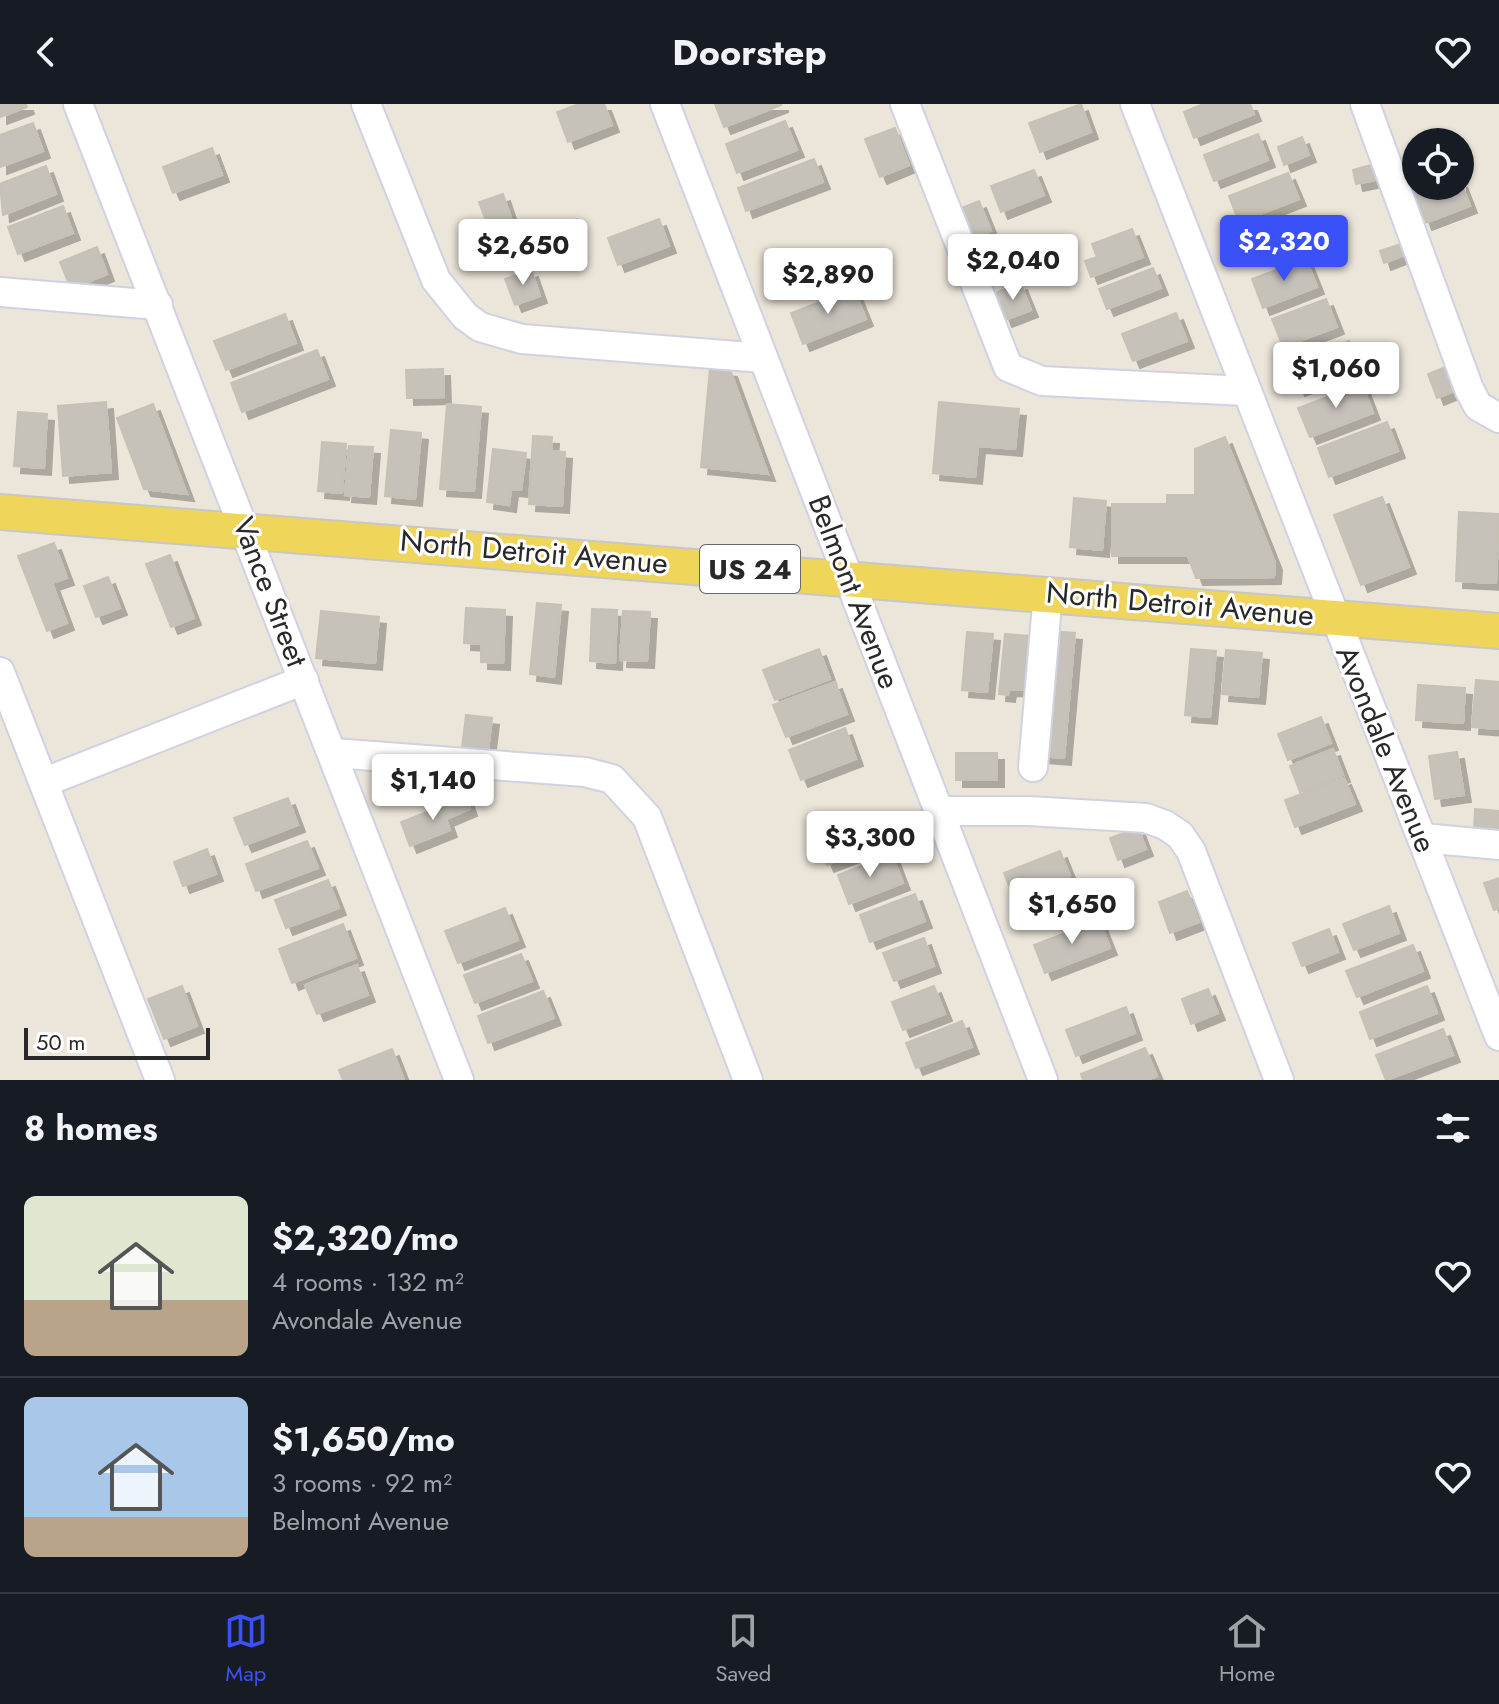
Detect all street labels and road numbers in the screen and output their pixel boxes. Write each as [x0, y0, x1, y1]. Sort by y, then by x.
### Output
street label: Belmont Avenue [798, 489, 911, 695]
street label: Vance Street [222, 511, 319, 674]
street label: North Detroit Avenue [398, 518, 670, 585]
road number: US 24 [700, 545, 800, 593]
street label: North Detroit Avenue [1044, 570, 1316, 637]
street label: Avondale Avenue [1325, 639, 1448, 859]

